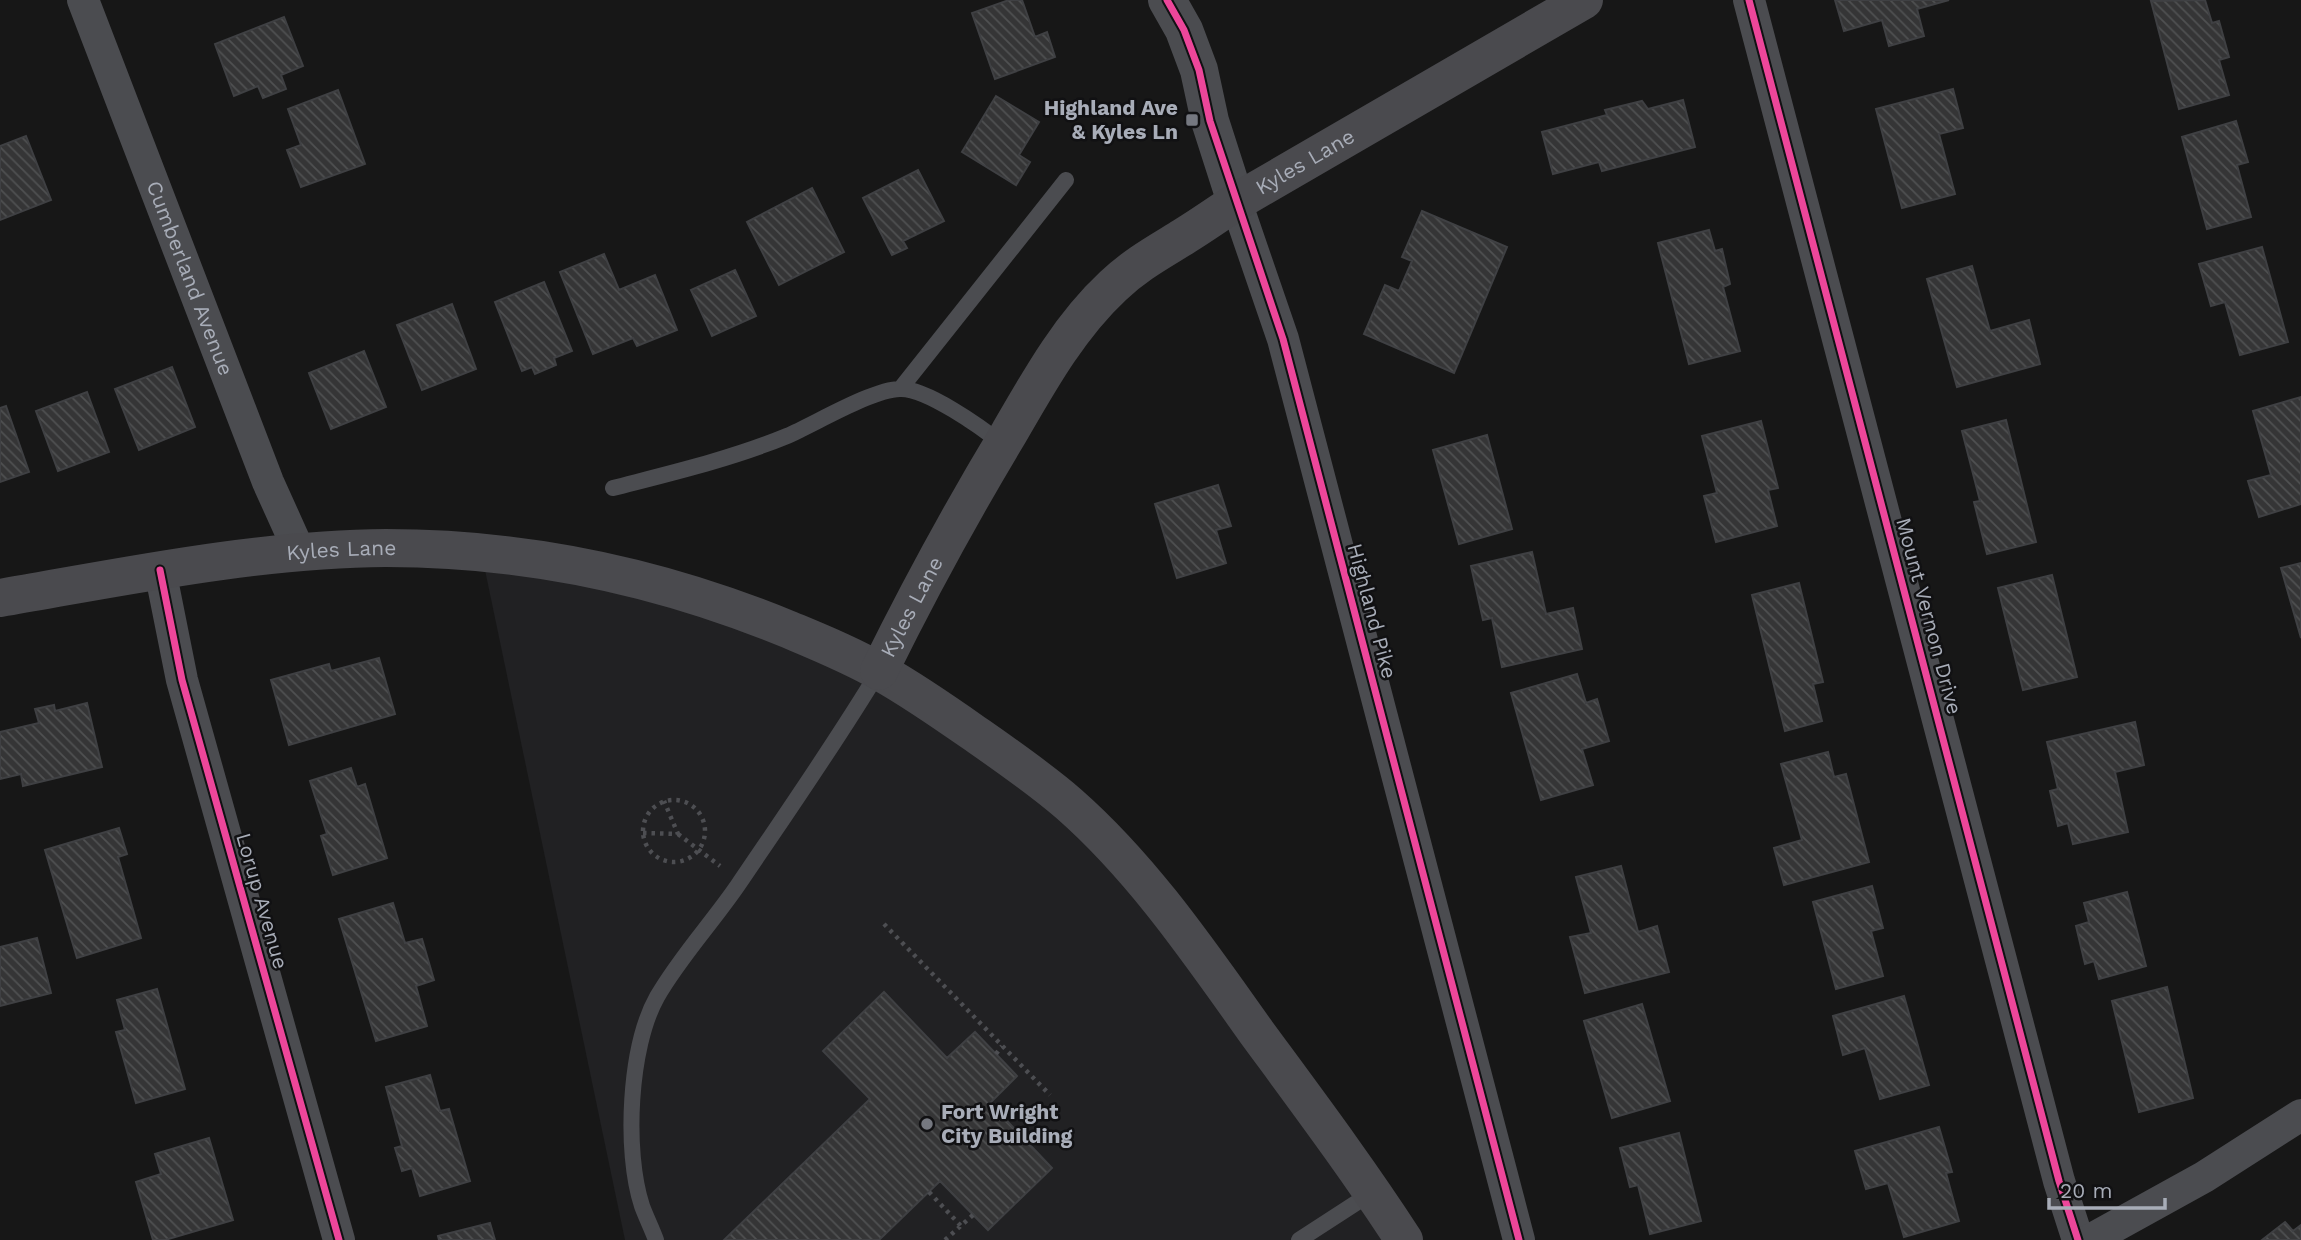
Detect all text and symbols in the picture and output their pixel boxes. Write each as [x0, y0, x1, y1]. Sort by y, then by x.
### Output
place label: Highland Ave & Kyles Ln [1044, 95, 1178, 144]
marker: Highland Ave & Kyles Ln [1184, 112, 1200, 128]
street label: Kyles Lane [1251, 123, 1359, 200]
street label: Cumberland Avenue [142, 177, 239, 379]
street label: Mount Vernon Drive [1891, 515, 1968, 717]
street label: Kyles Lane [285, 535, 396, 565]
street label: Highland Pike [1342, 541, 1403, 681]
street label: Kyles Lane [875, 552, 948, 661]
street label: Lorup Avenue [231, 830, 294, 972]
place label: Fort Wright City Building [941, 1099, 1073, 1148]
marker: Fort Wright City Building [919, 1116, 935, 1132]
scale bar [2049, 1166, 2164, 1210]
text: 20 m [2060, 1178, 2112, 1203]

